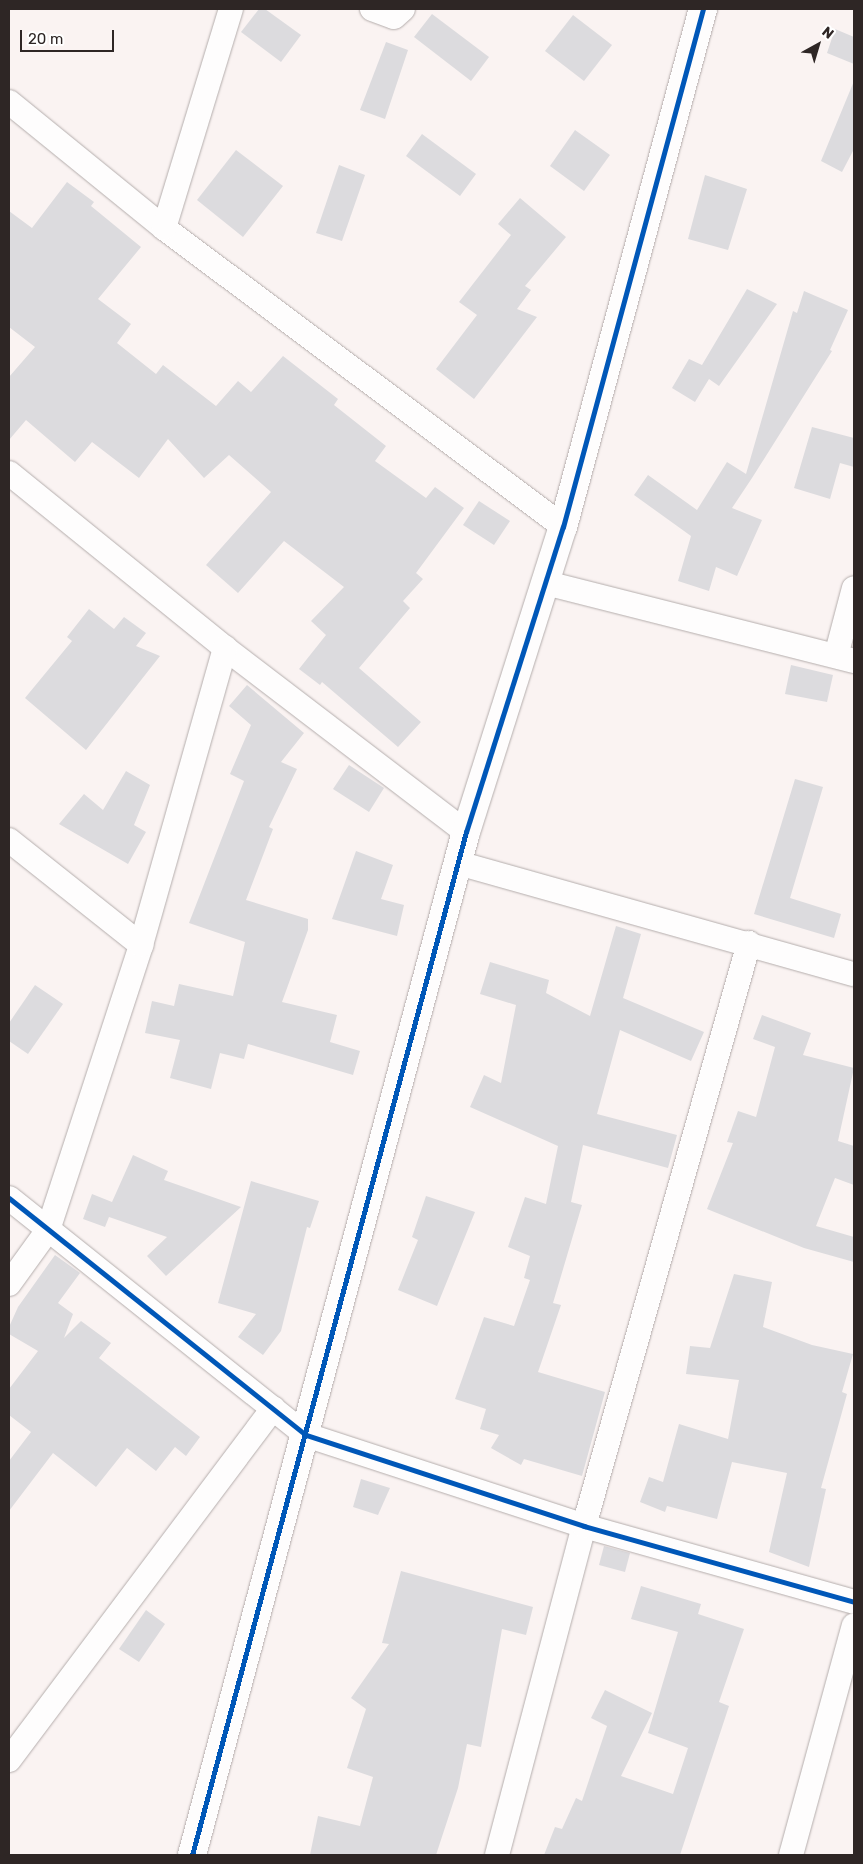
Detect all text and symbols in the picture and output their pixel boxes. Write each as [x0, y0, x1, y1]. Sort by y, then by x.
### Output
scale bar [22, 20, 116, 52]
north arrow [793, 20, 843, 70]
text: N [818, 23, 837, 43]
text: 20 m [28, 30, 63, 48]

